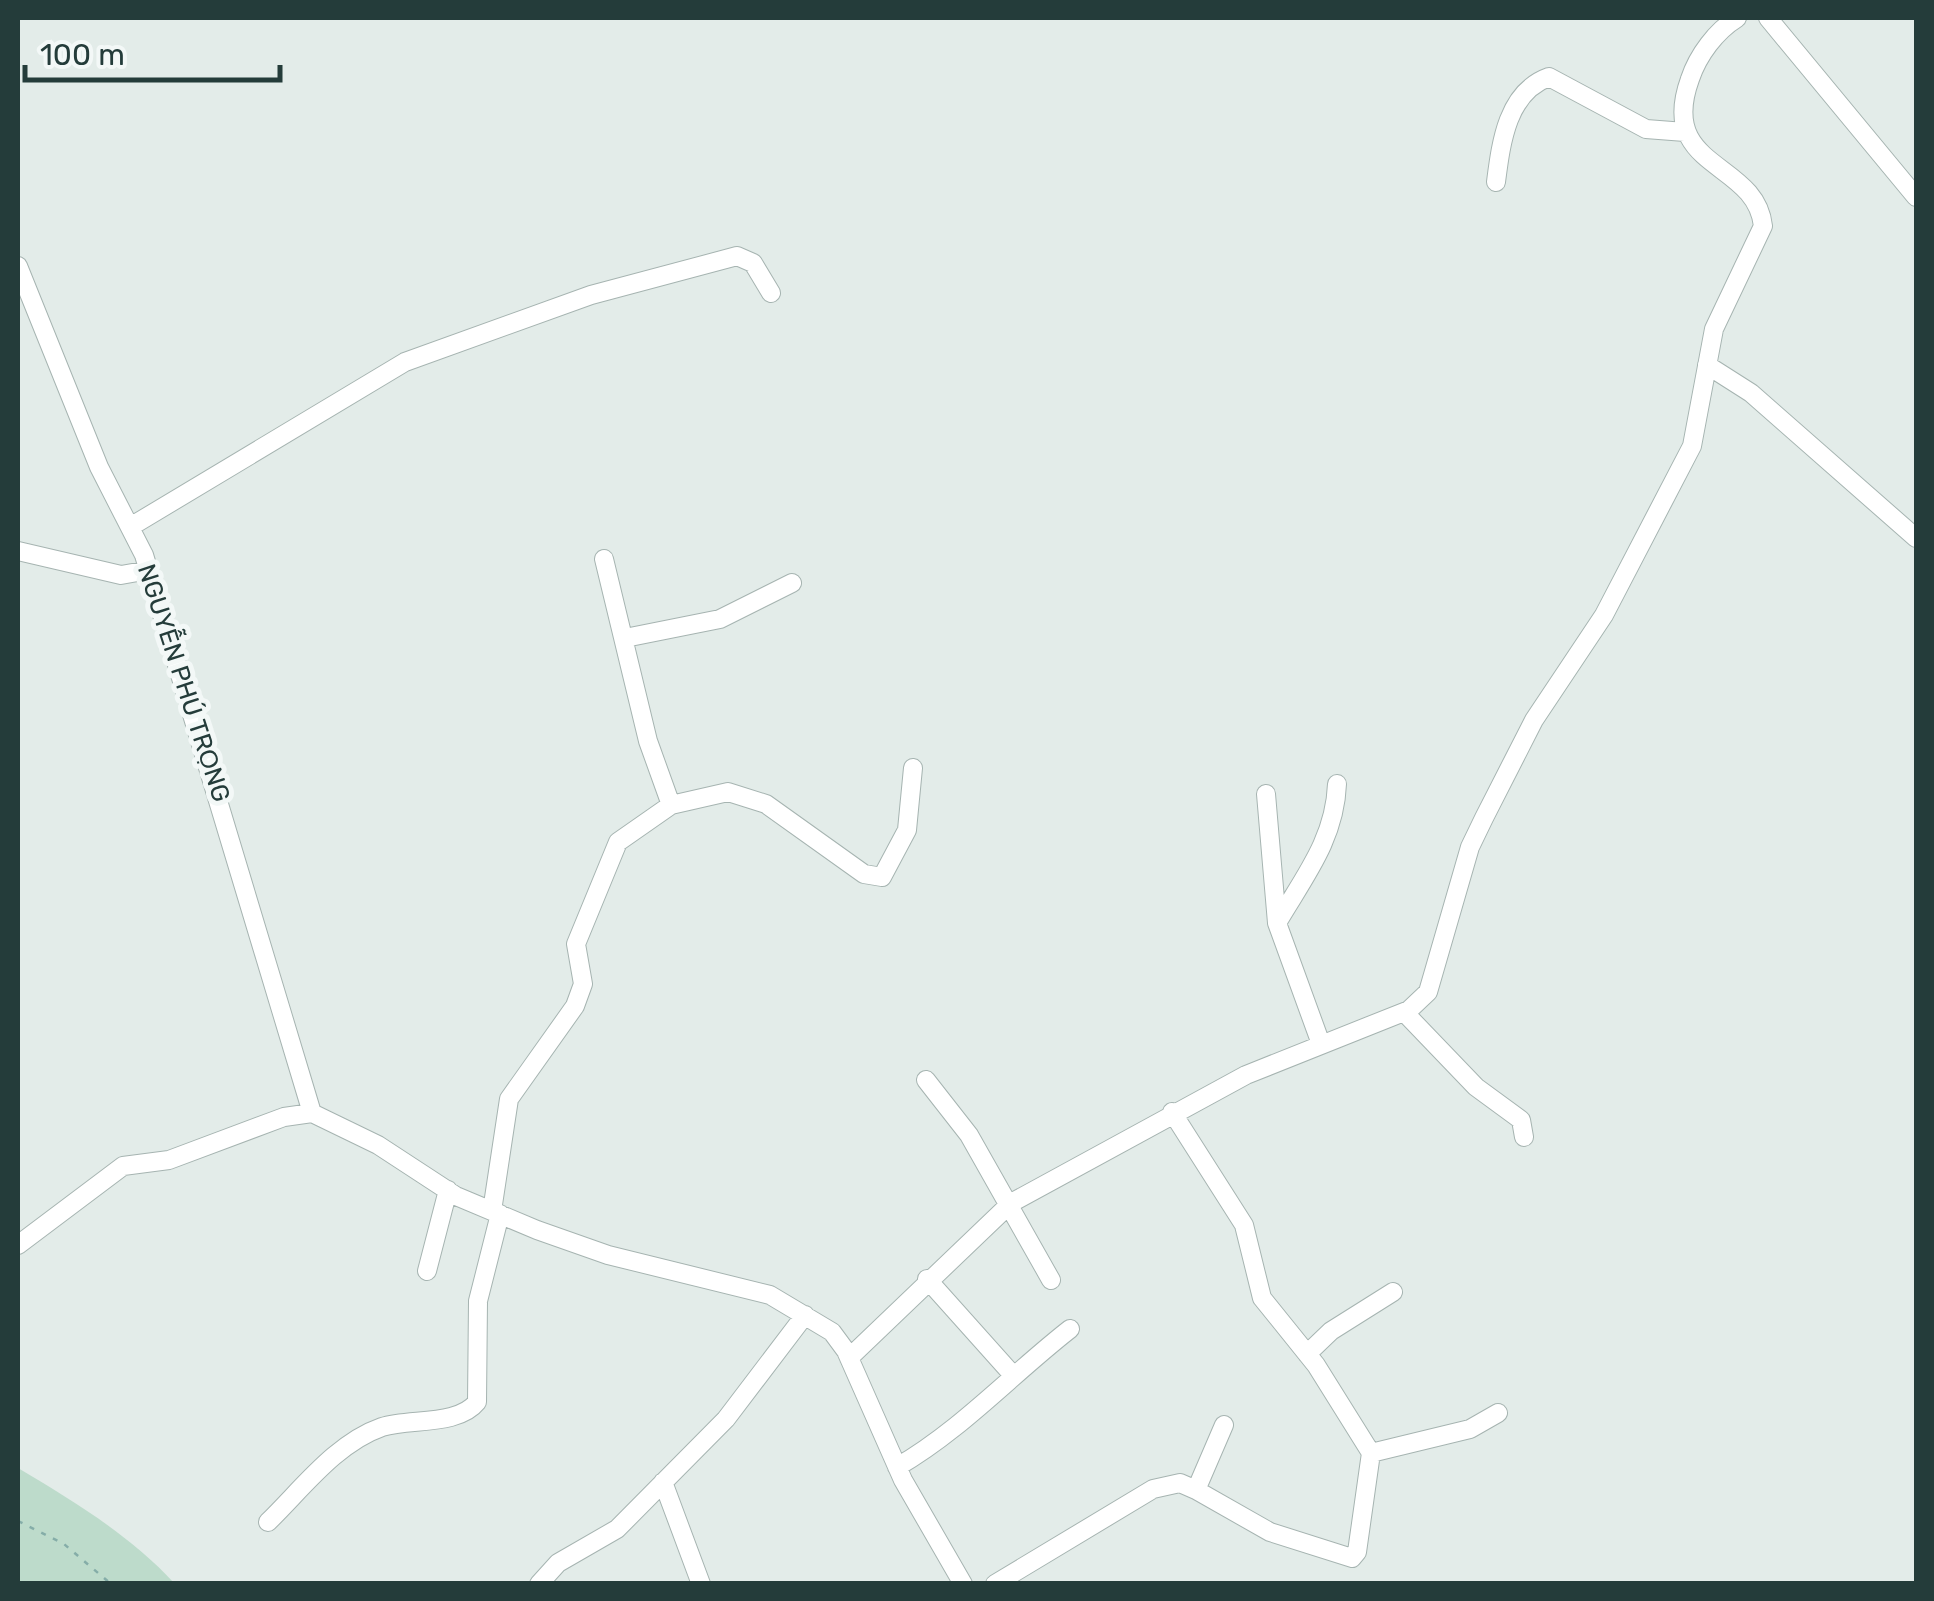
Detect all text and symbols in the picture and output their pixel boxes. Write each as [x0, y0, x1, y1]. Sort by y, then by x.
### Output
scale bar [25, 20, 280, 82]
text: 100 m [40, 37, 125, 73]
street label: NGUYỄN PHÚ TRỌNG [132, 559, 240, 806]

